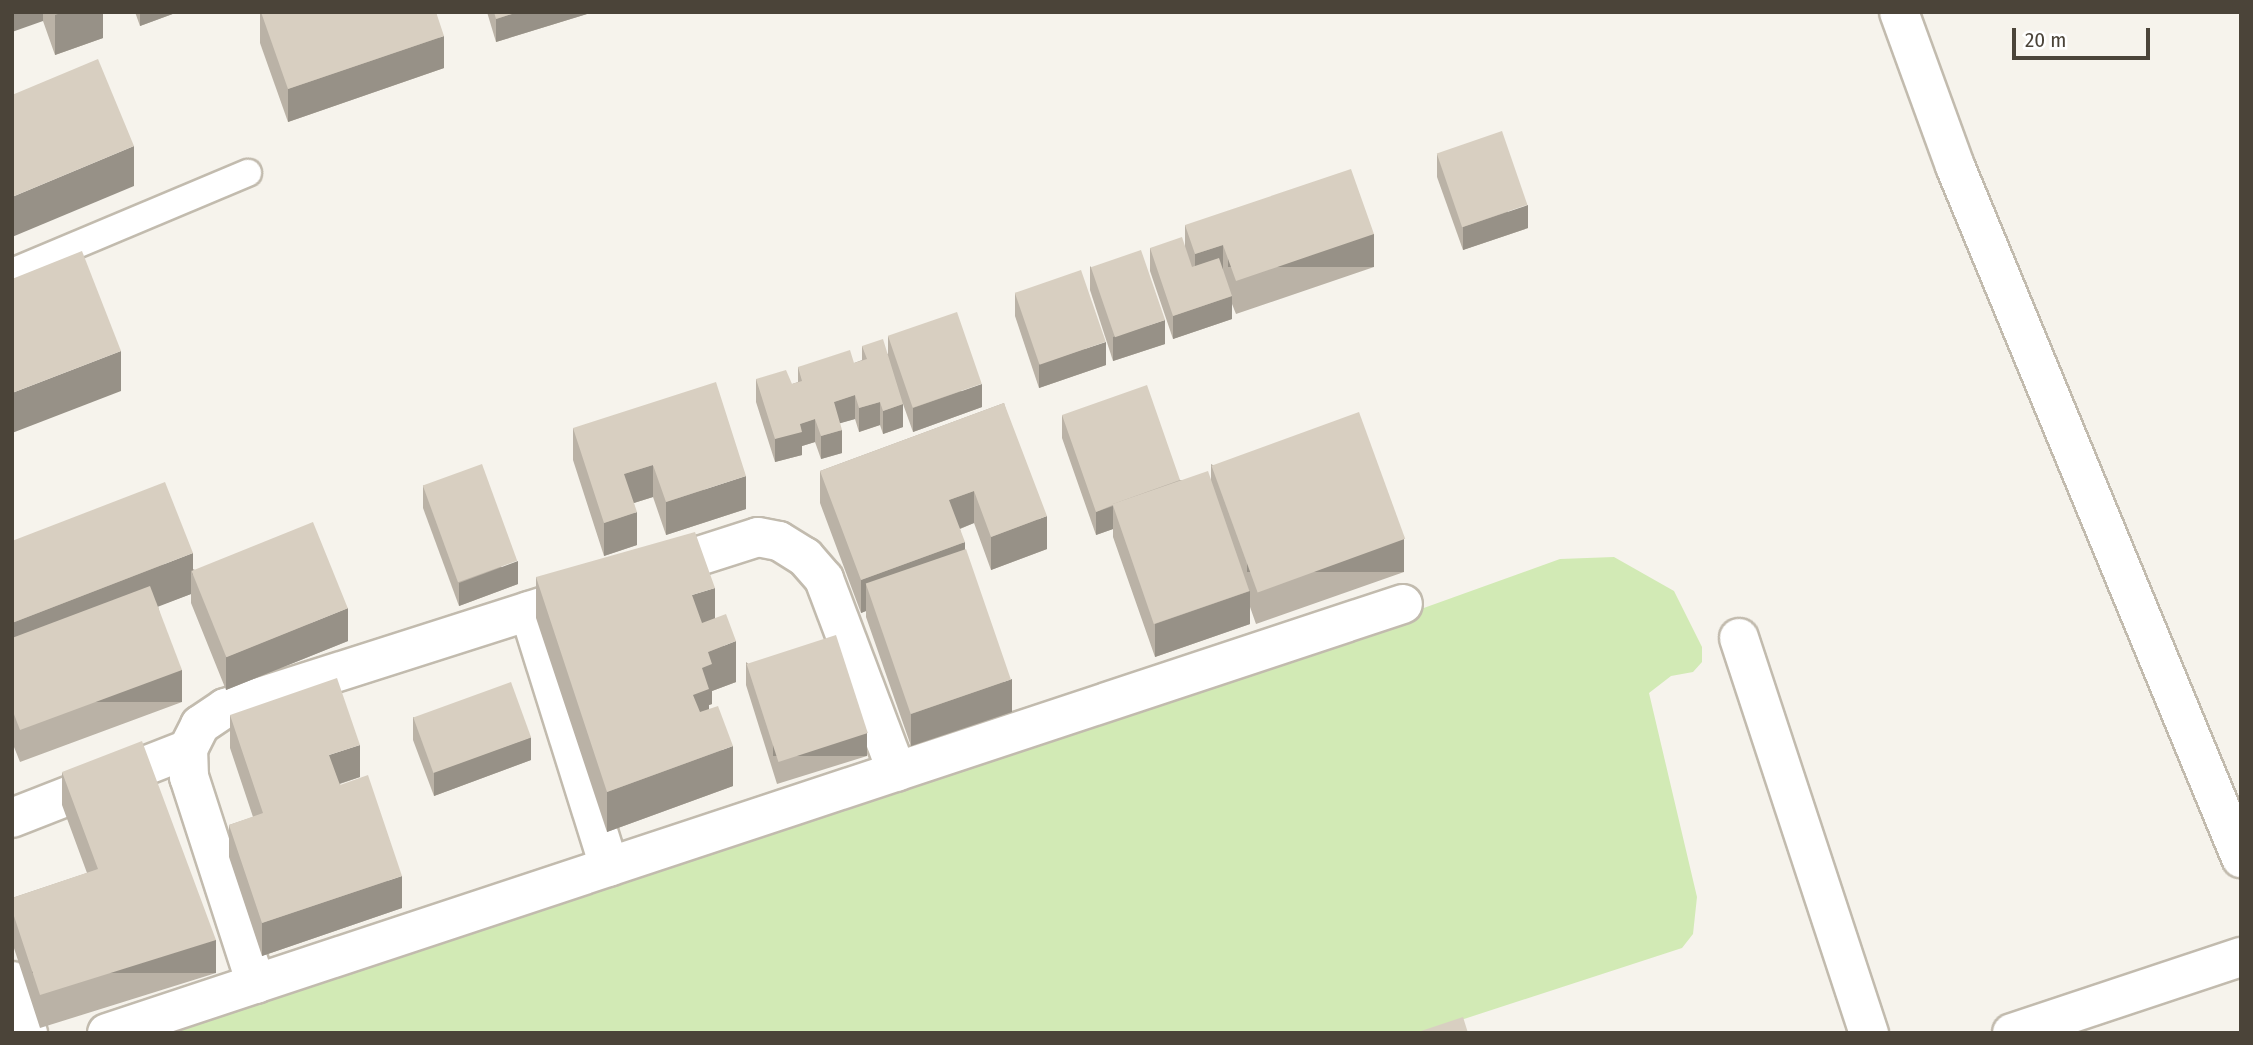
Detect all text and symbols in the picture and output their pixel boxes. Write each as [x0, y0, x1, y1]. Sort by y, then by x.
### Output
scale bar [2015, 14, 2153, 58]
text: 20 m [2025, 27, 2066, 53]

